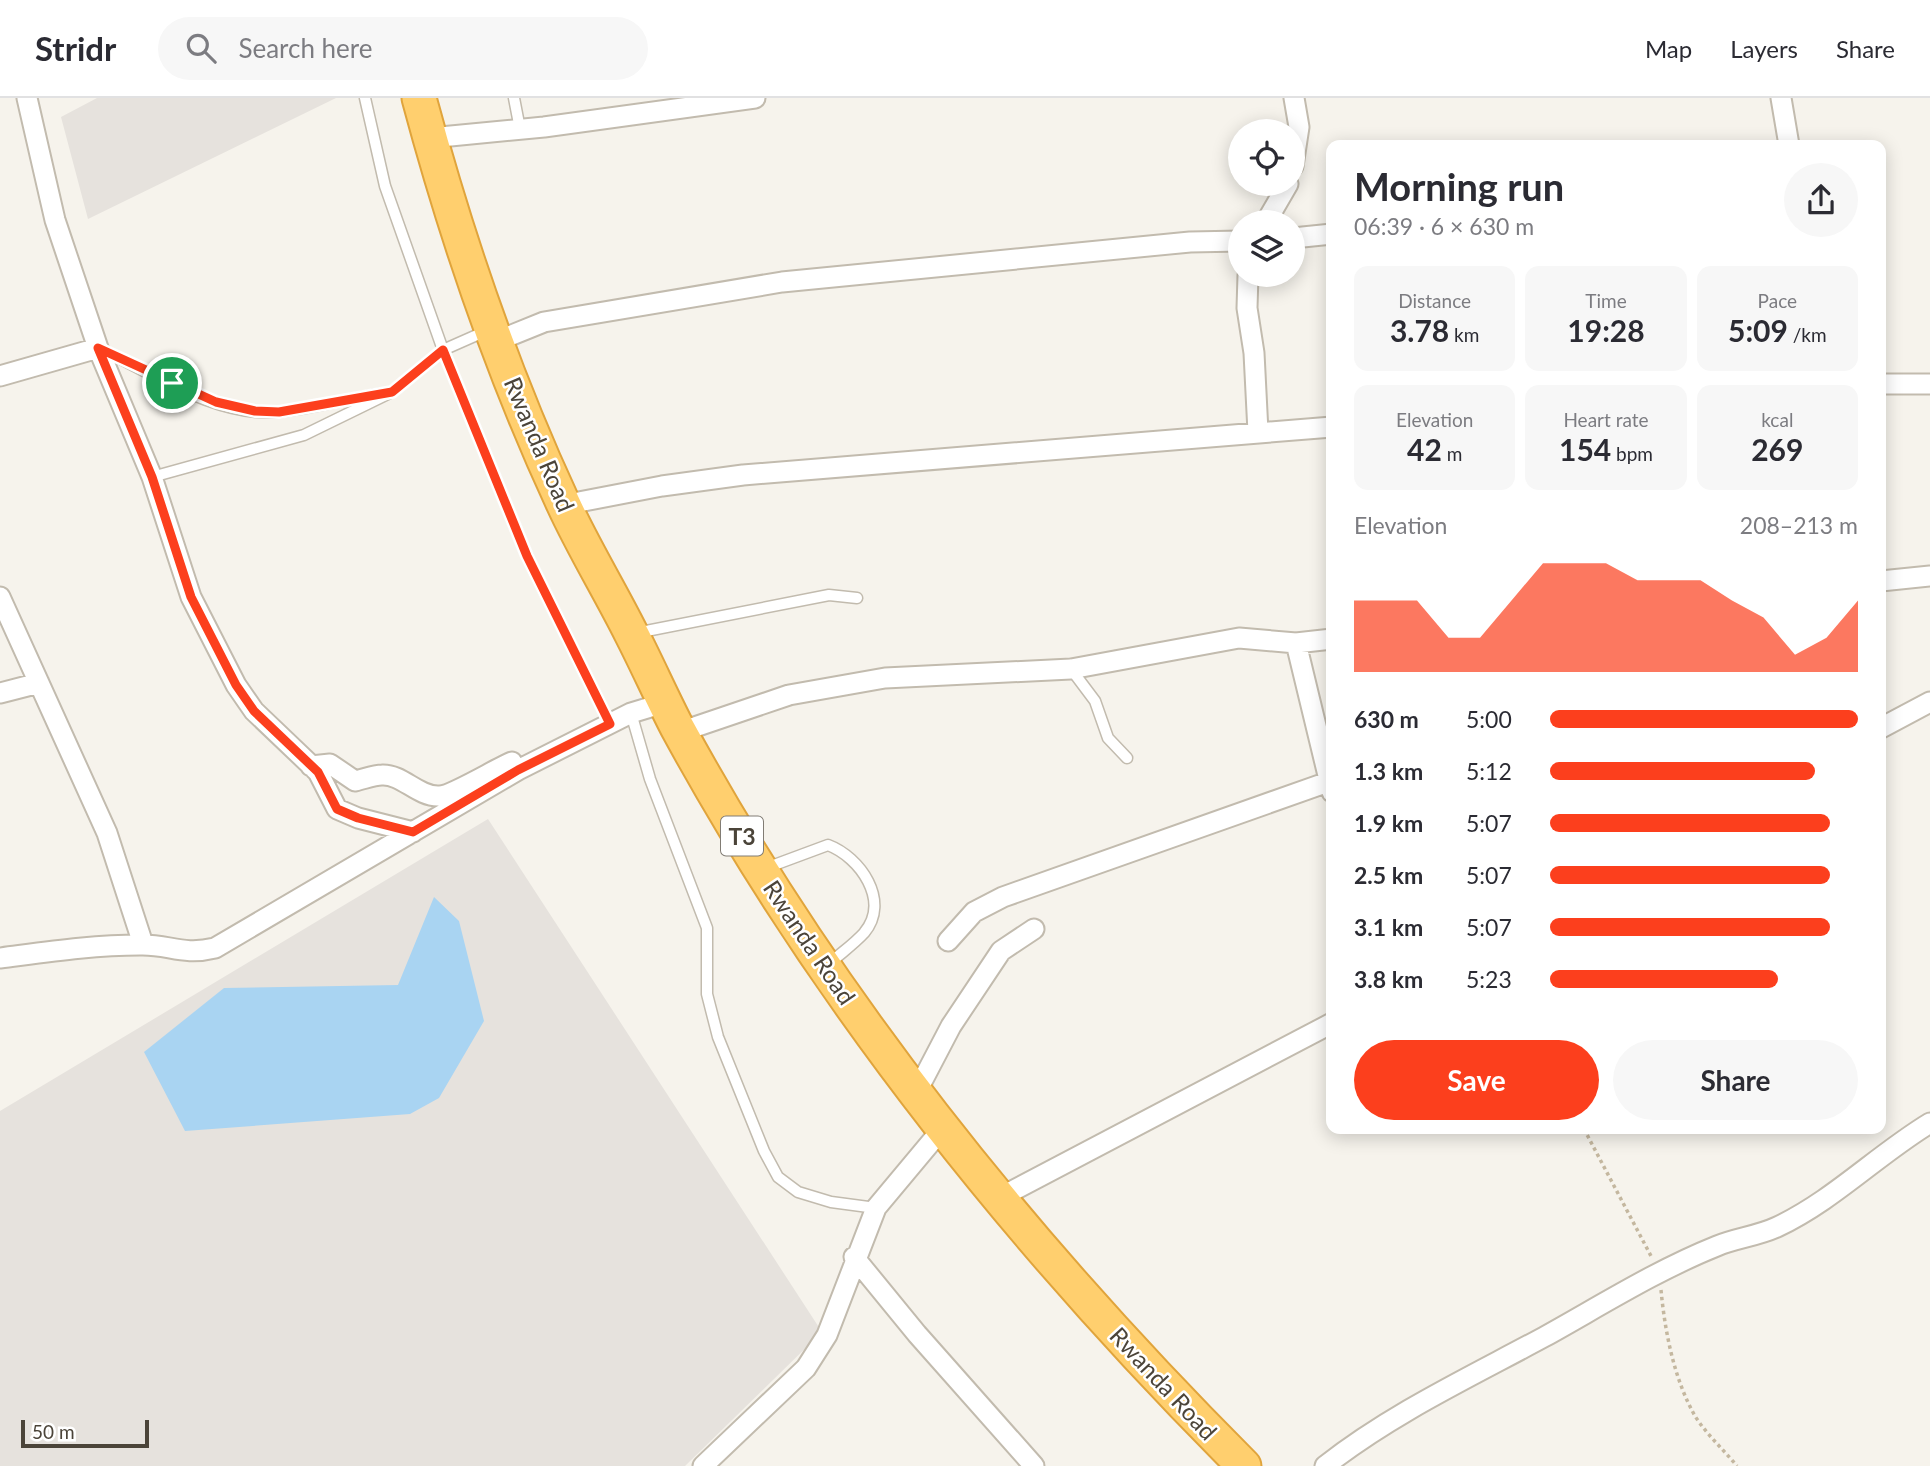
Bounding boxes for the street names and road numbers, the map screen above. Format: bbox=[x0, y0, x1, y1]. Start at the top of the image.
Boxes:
street label: Rwanda Road bbox=[499, 372, 581, 516]
road number: T3 bbox=[721, 816, 763, 856]
street label: Rwanda Road bbox=[758, 874, 862, 1010]
street label: Rwanda Road bbox=[1104, 1321, 1224, 1445]

